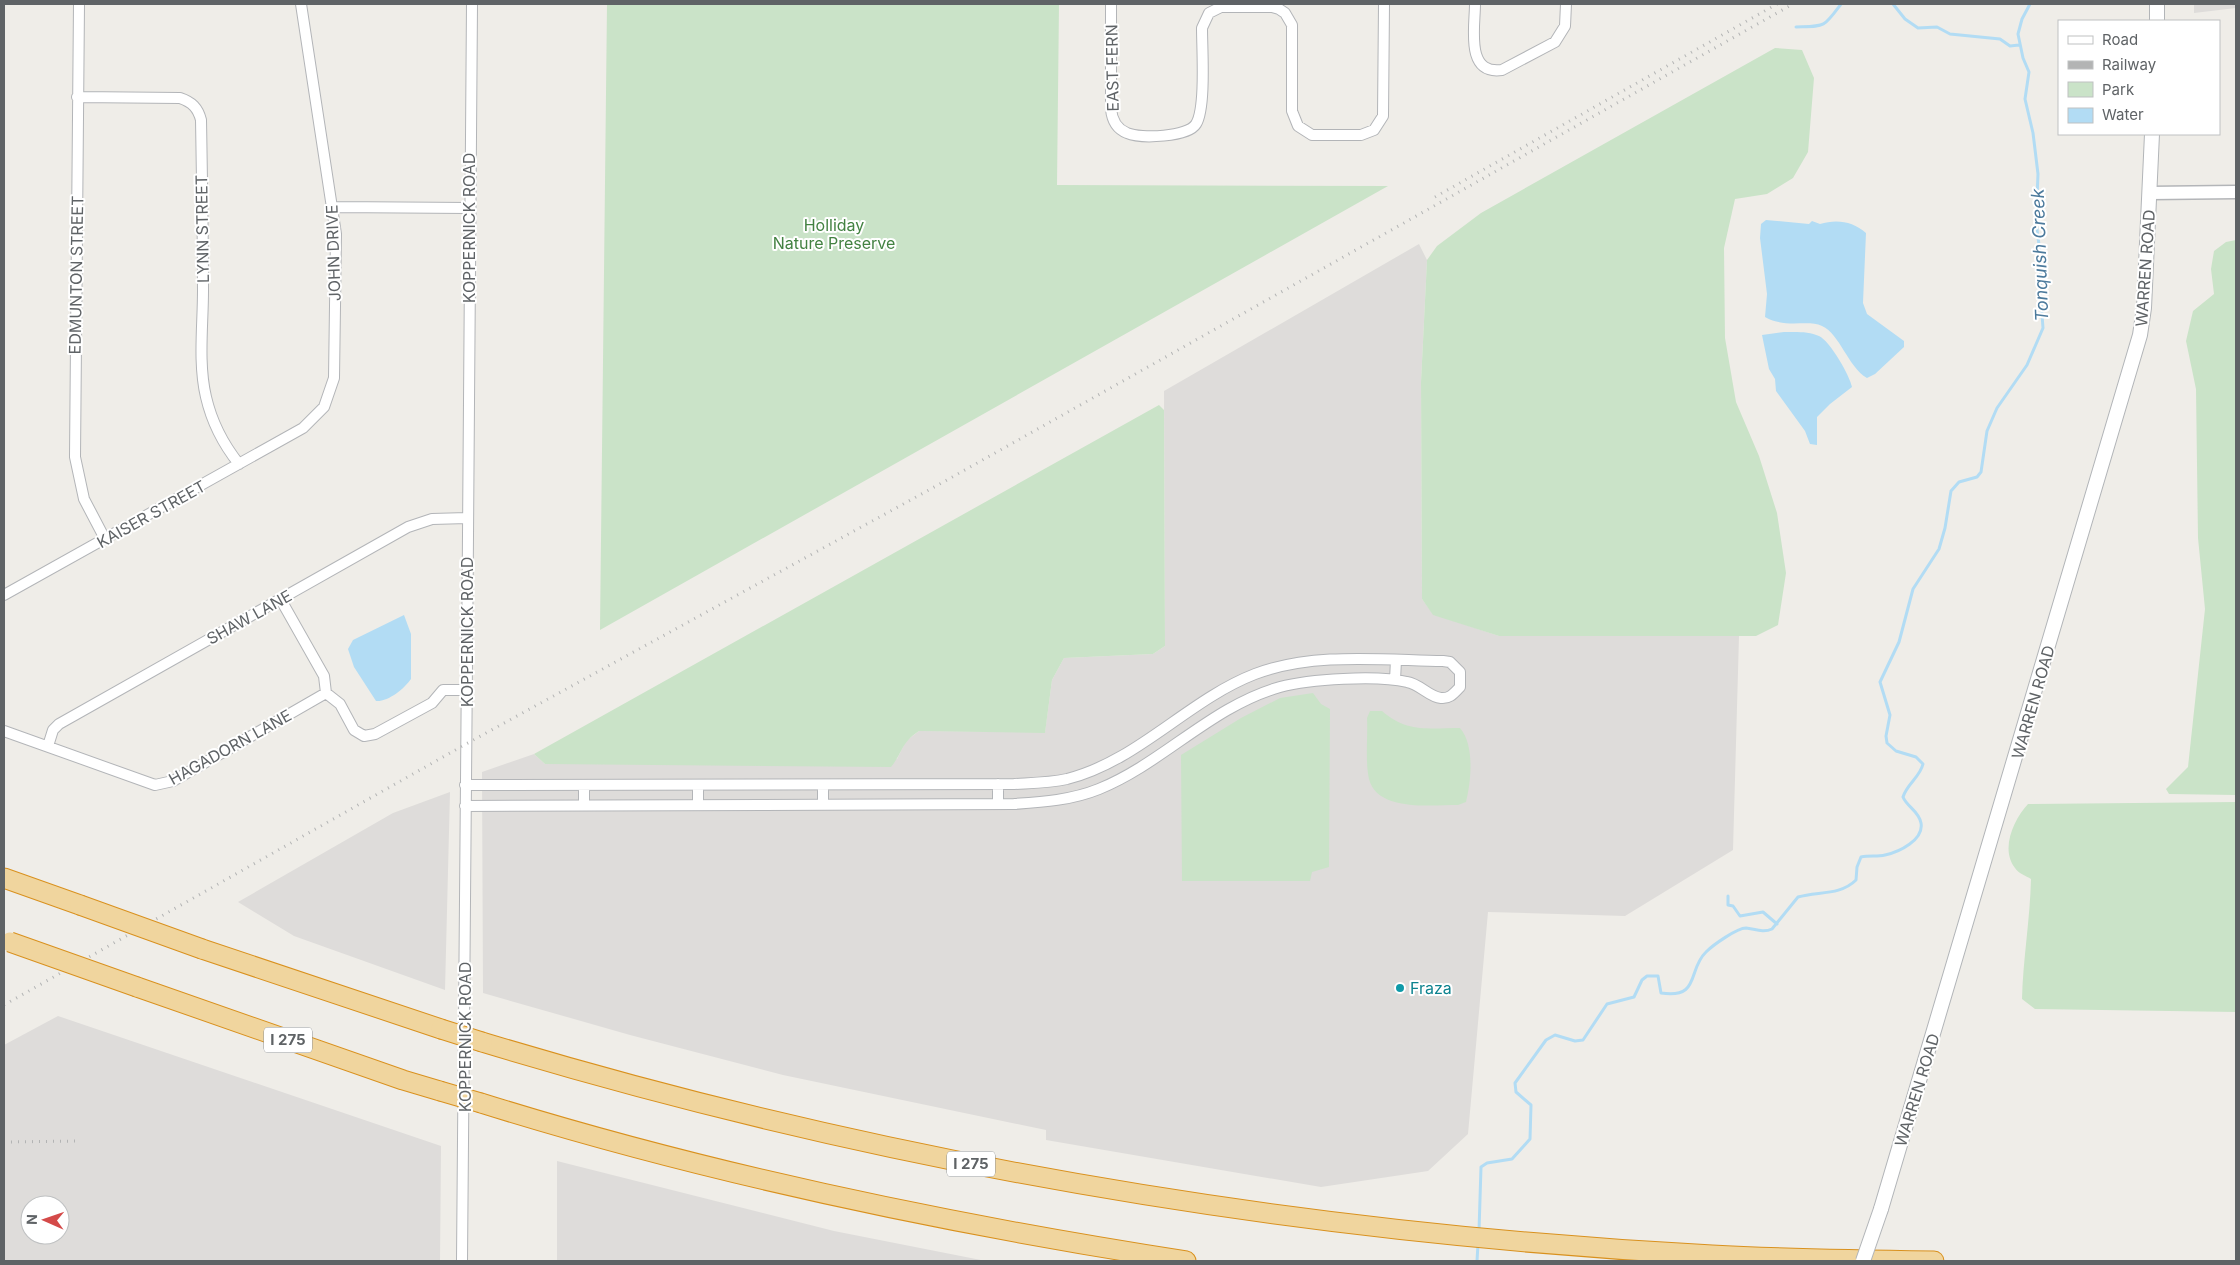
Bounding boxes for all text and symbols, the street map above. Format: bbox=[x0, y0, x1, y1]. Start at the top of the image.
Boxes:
legend bbox=[2058, 20, 2220, 135]
street label: EAST FERN bbox=[1101, 24, 1123, 112]
text: Road bbox=[2102, 30, 2138, 49]
text: Railway bbox=[2102, 55, 2157, 74]
text: Park bbox=[2102, 80, 2135, 99]
text: Water bbox=[2102, 105, 2144, 124]
street label: KOPPERNICK ROAD bbox=[459, 153, 479, 303]
street label: LYNN STREET bbox=[191, 175, 213, 283]
water label: Tonquish Creek bbox=[2027, 187, 2052, 322]
street label: EDMUNTON STREET bbox=[65, 196, 87, 354]
street label: JOHN DRIVE bbox=[321, 204, 345, 302]
street label: WARREN ROAD bbox=[2131, 209, 2159, 327]
park label: Holliday Nature Preserve bbox=[773, 215, 895, 253]
street label: KAISER STREET bbox=[93, 476, 209, 552]
street label: KOPPERNICK ROAD bbox=[457, 557, 477, 707]
street label: SHAW LANE bbox=[203, 585, 295, 649]
street label: WARREN ROAD bbox=[2007, 643, 2059, 761]
street label: HAGADORN LANE bbox=[165, 705, 295, 789]
street label: KOPPERNICK ROAD bbox=[455, 962, 475, 1112]
place label: Fraza bbox=[1410, 978, 1452, 998]
marker: Fraza bbox=[1394, 982, 1406, 994]
road number: I 275 bbox=[264, 1028, 312, 1052]
street label: WARREN ROAD bbox=[1890, 1031, 1944, 1149]
road number: I 275 bbox=[947, 1152, 995, 1176]
north arrow bbox=[20, 1195, 70, 1245]
text: N bbox=[23, 1214, 40, 1225]

